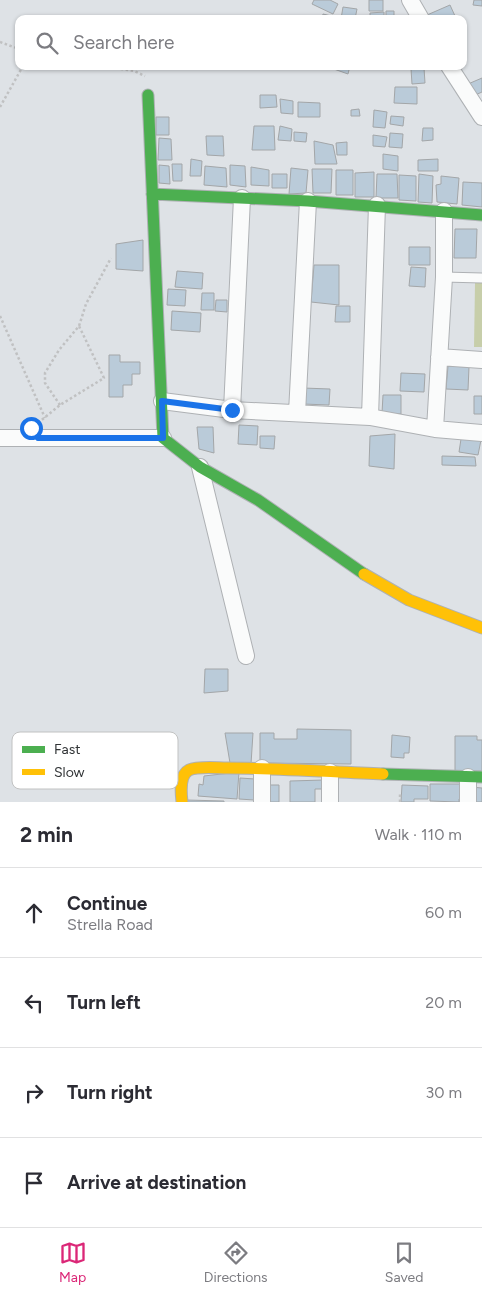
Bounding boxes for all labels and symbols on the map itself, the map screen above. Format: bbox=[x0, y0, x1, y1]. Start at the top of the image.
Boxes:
route end bbox=[221, 399, 244, 422]
route start bbox=[20, 417, 43, 440]
legend bbox=[12, 732, 178, 789]
text: Fast bbox=[54, 741, 80, 758]
text: Slow bbox=[54, 764, 85, 781]

